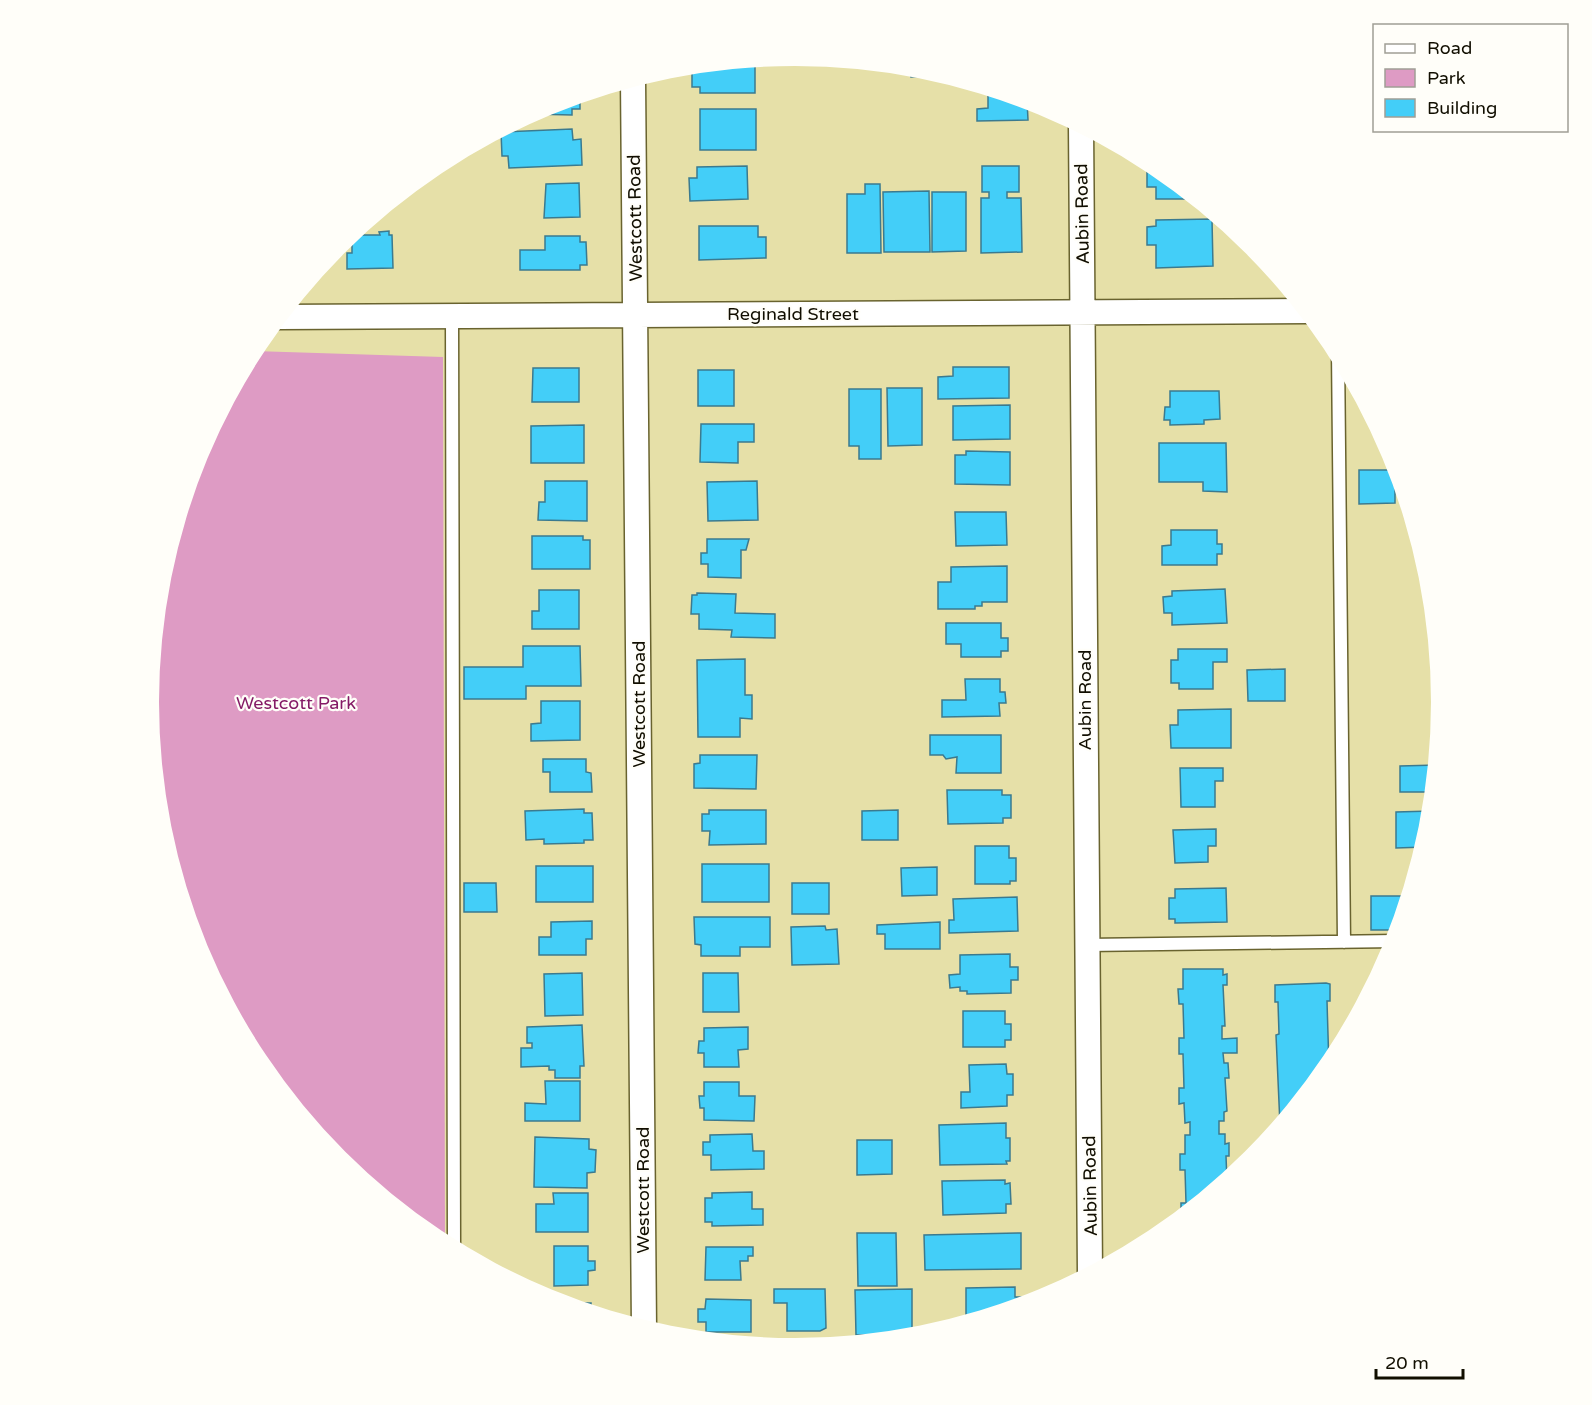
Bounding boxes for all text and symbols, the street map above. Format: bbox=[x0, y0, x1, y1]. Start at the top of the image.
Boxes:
legend bbox=[1373, 24, 1568, 132]
text: Road bbox=[1427, 37, 1472, 59]
text: Park bbox=[1427, 67, 1466, 89]
text: Building bbox=[1427, 97, 1497, 119]
street label: Westcott Road bbox=[623, 154, 647, 282]
street label: Aubin Road bbox=[1070, 163, 1094, 265]
street label: Reginald Street bbox=[727, 303, 859, 325]
street label: Westcott Road bbox=[628, 641, 650, 767]
street label: Aubin Road bbox=[1074, 650, 1096, 750]
park label: Westcott Park bbox=[236, 692, 356, 714]
street label: Westcott Road bbox=[632, 1127, 654, 1253]
street label: Aubin Road bbox=[1078, 1135, 1102, 1237]
scale bar bbox=[1376, 1342, 1463, 1380]
text: 20 m bbox=[1385, 1352, 1429, 1374]

